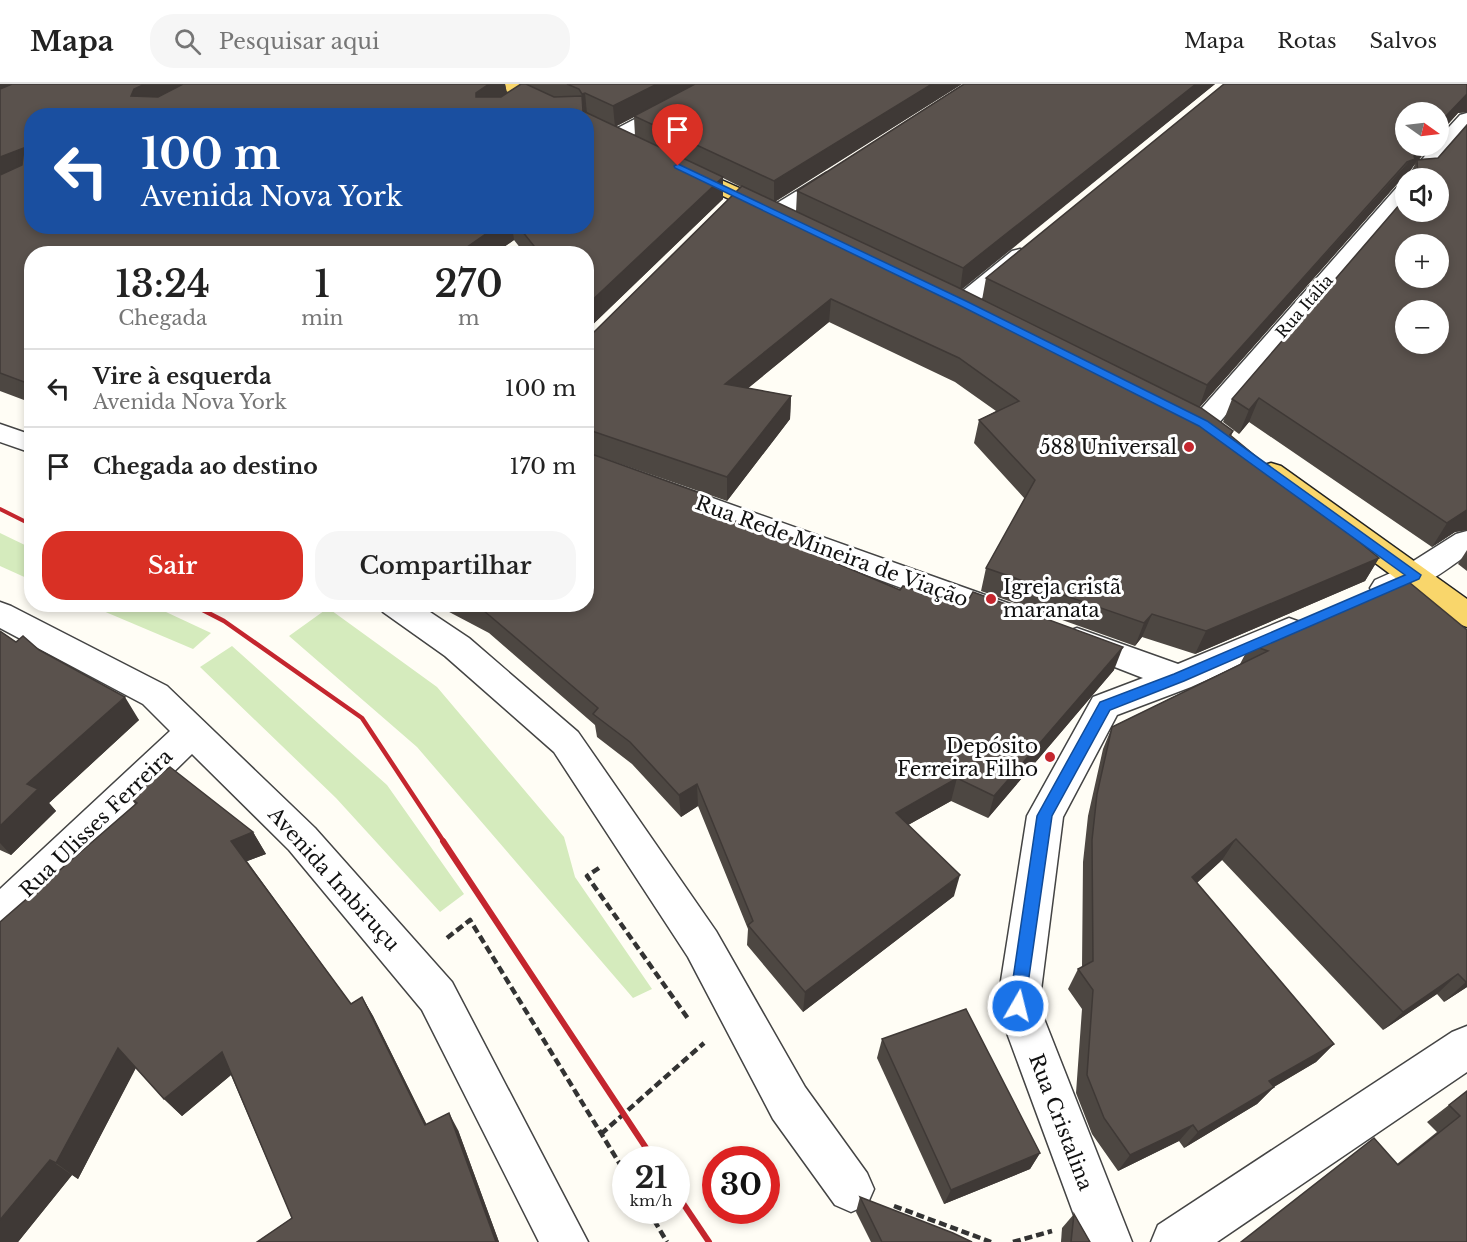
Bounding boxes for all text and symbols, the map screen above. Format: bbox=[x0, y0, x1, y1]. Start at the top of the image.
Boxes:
search box bbox=[150, 14, 570, 68]
text: Mapa bbox=[30, 24, 114, 59]
icon: search bbox=[171, 25, 204, 58]
text: Pesquisar aqui bbox=[219, 28, 380, 55]
text: Mapa bbox=[1184, 28, 1244, 54]
text: Rotas bbox=[1277, 28, 1337, 54]
text: Salvos bbox=[1370, 28, 1437, 54]
north arrow bbox=[1395, 102, 1449, 156]
map controls bbox=[1395, 102, 1449, 354]
pin bbox=[652, 104, 703, 166]
icon: arrive bbox=[661, 113, 694, 146]
text: 100 m bbox=[141, 128, 280, 180]
icon: left bbox=[42, 132, 120, 210]
button: sound bbox=[1395, 168, 1449, 222]
text: Avenida Nova York bbox=[141, 180, 403, 213]
button: + bbox=[1395, 234, 1449, 288]
text: 13:24 bbox=[115, 262, 210, 307]
text: 1 bbox=[314, 262, 330, 307]
text: 270 bbox=[435, 262, 503, 307]
street label: Rua Itália bbox=[1271, 270, 1337, 342]
button: − bbox=[1395, 300, 1449, 354]
text: Chegada bbox=[118, 306, 207, 330]
text: min bbox=[301, 306, 343, 330]
text: m bbox=[458, 306, 479, 330]
text: Vire à esquerda bbox=[93, 363, 272, 390]
icon: left bbox=[42, 372, 75, 405]
text: 100 m bbox=[505, 375, 576, 402]
text: Avenida Nova York bbox=[93, 390, 287, 414]
place label: 588 Universal bbox=[1039, 435, 1177, 459]
marker: 588 Universal bbox=[1182, 440, 1196, 454]
icon: arrive bbox=[42, 450, 75, 483]
text: Chegada ao destino bbox=[93, 453, 318, 480]
text: 170 m bbox=[510, 453, 576, 480]
street label: Rua Rede Mineira de Viação bbox=[692, 490, 972, 612]
button: Sair bbox=[42, 531, 303, 600]
button: Compartilhar bbox=[315, 531, 576, 600]
place label: Igreja cristã maranata bbox=[1003, 575, 1122, 622]
marker: Igreja cristã maranata bbox=[984, 592, 998, 606]
place label: Depósito Ferreira Filho bbox=[897, 734, 1038, 781]
street label: Rua Ulisses Ferreira bbox=[15, 743, 178, 902]
marker: Depósito Ferreira Filho bbox=[1043, 750, 1057, 764]
street label: Avenida Imbiruçu bbox=[263, 802, 405, 956]
position arrow bbox=[986, 974, 1050, 1038]
street label: Rua Cristalina bbox=[1024, 1050, 1098, 1194]
speed limit sign: 30 bbox=[702, 1146, 780, 1224]
text: 21 bbox=[635, 1159, 667, 1196]
text: km/h bbox=[630, 1191, 672, 1210]

